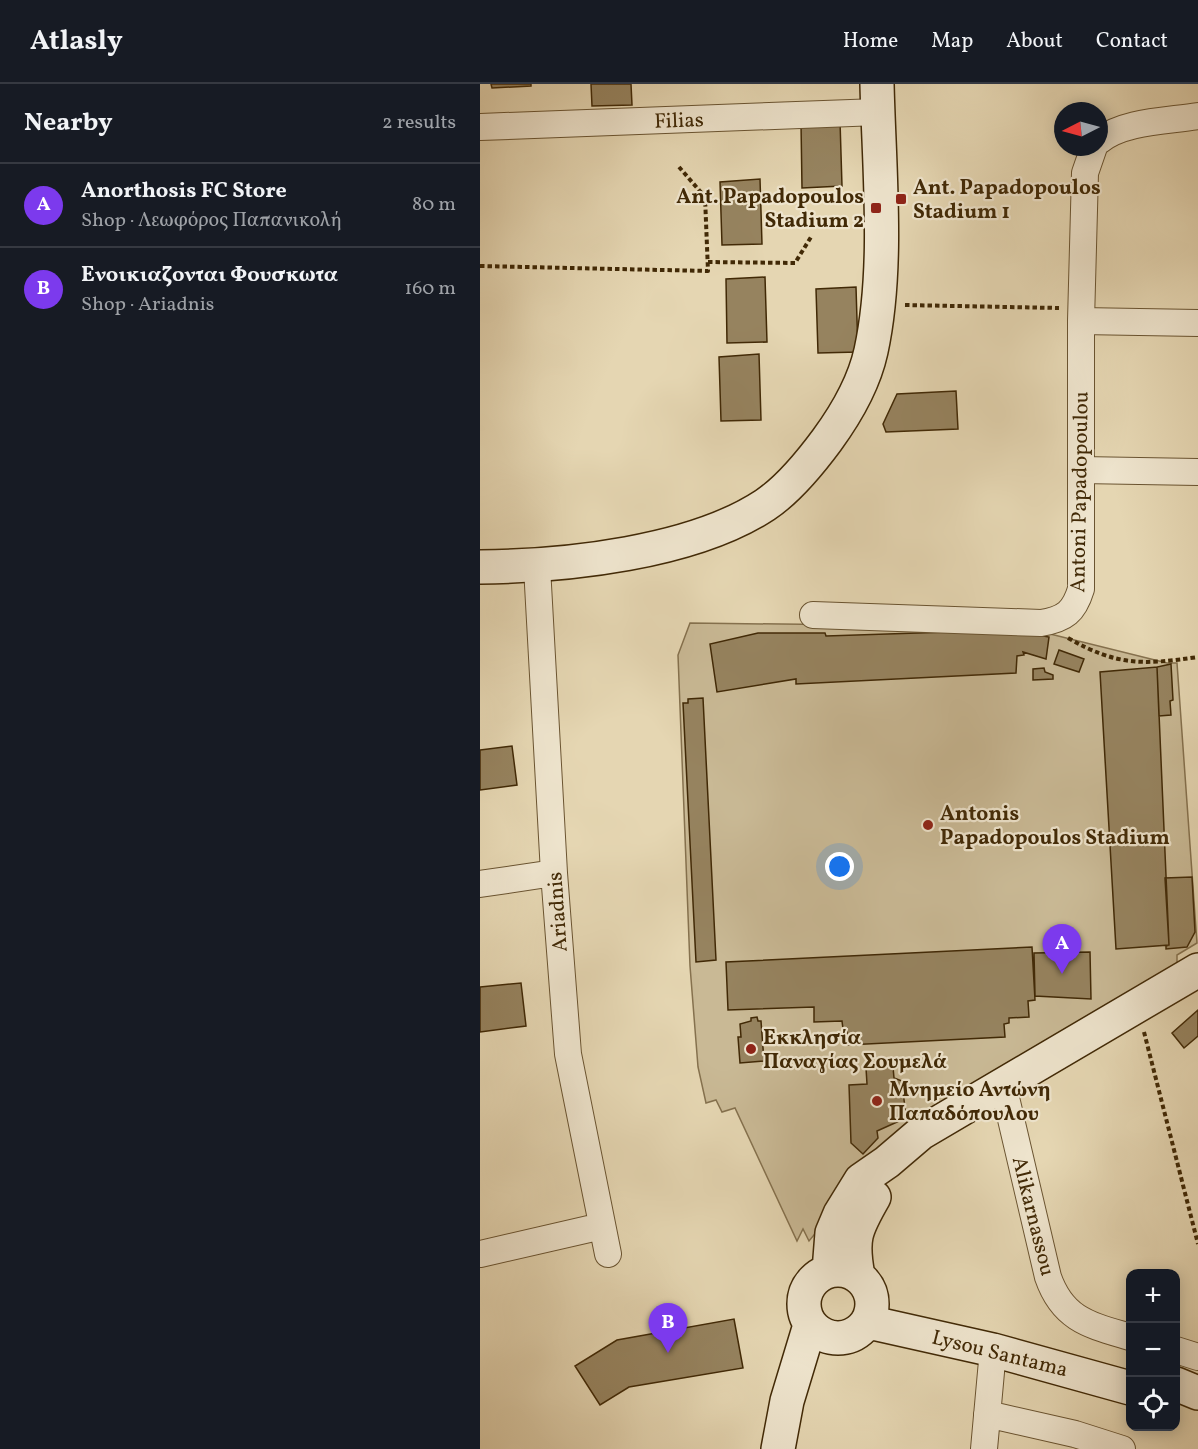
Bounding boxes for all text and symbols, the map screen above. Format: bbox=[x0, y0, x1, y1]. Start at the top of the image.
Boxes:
text: Atlasly bbox=[30, 22, 123, 61]
text: Home bbox=[843, 27, 898, 56]
text: Map bbox=[931, 27, 973, 56]
text: About bbox=[1006, 27, 1063, 56]
text: Contact bbox=[1096, 27, 1168, 56]
north arrow bbox=[1054, 102, 1108, 156]
text: Nearby bbox=[24, 105, 113, 141]
street label: Filias bbox=[654, 106, 704, 137]
text: 2 results bbox=[382, 109, 456, 137]
place label: Ant. Papadopoulos Stadium 1 bbox=[913, 174, 1101, 227]
text: Anorthosis FC Store bbox=[81, 176, 287, 207]
place label: Ant. Papadopoulos Stadium 2 bbox=[676, 183, 864, 236]
text: A bbox=[36, 191, 51, 219]
text: 80 m bbox=[412, 191, 456, 219]
marker: Ant. Papadopoulos Stadium 1 bbox=[894, 192, 908, 206]
marker: Ant. Papadopoulos Stadium 2 bbox=[869, 201, 883, 215]
text: Shop · Λεωφόρος Παπανικολή bbox=[81, 207, 342, 235]
text: Ενοικιαζονται Φουσκωτα bbox=[81, 260, 338, 291]
text: B bbox=[37, 275, 50, 303]
text: 160 m bbox=[404, 275, 456, 303]
text: Shop · Ariadnis bbox=[81, 291, 214, 319]
street label: Antoni Papadopoulou bbox=[1064, 391, 1097, 593]
place label: Antonis Papadopoulos Stadium bbox=[940, 800, 1170, 853]
marker: Antonis Papadopoulos Stadium bbox=[921, 818, 935, 832]
your location bbox=[825, 852, 854, 881]
street label: Ariadnis bbox=[541, 871, 576, 953]
pin: A bbox=[1042, 924, 1082, 974]
place label: Εκκλησία Παναγίας Σουμελά bbox=[763, 1024, 947, 1077]
marker: Εκκλησία Παναγίας Σουμελά bbox=[744, 1042, 758, 1056]
place label: Μνημείο Αντώνη Παπαδόπουλου bbox=[889, 1076, 1051, 1129]
marker: Μνημείο Αντώνη Παπαδόπουλου bbox=[870, 1094, 884, 1108]
street label: Alikarnassou bbox=[1004, 1154, 1061, 1279]
map controls bbox=[1126, 1269, 1180, 1431]
button: + bbox=[1126, 1269, 1180, 1323]
pin: B bbox=[648, 1304, 687, 1353]
button: − bbox=[1126, 1323, 1180, 1377]
street label: Lysou Santama bbox=[929, 1324, 1071, 1385]
button: locate bbox=[1126, 1377, 1180, 1431]

